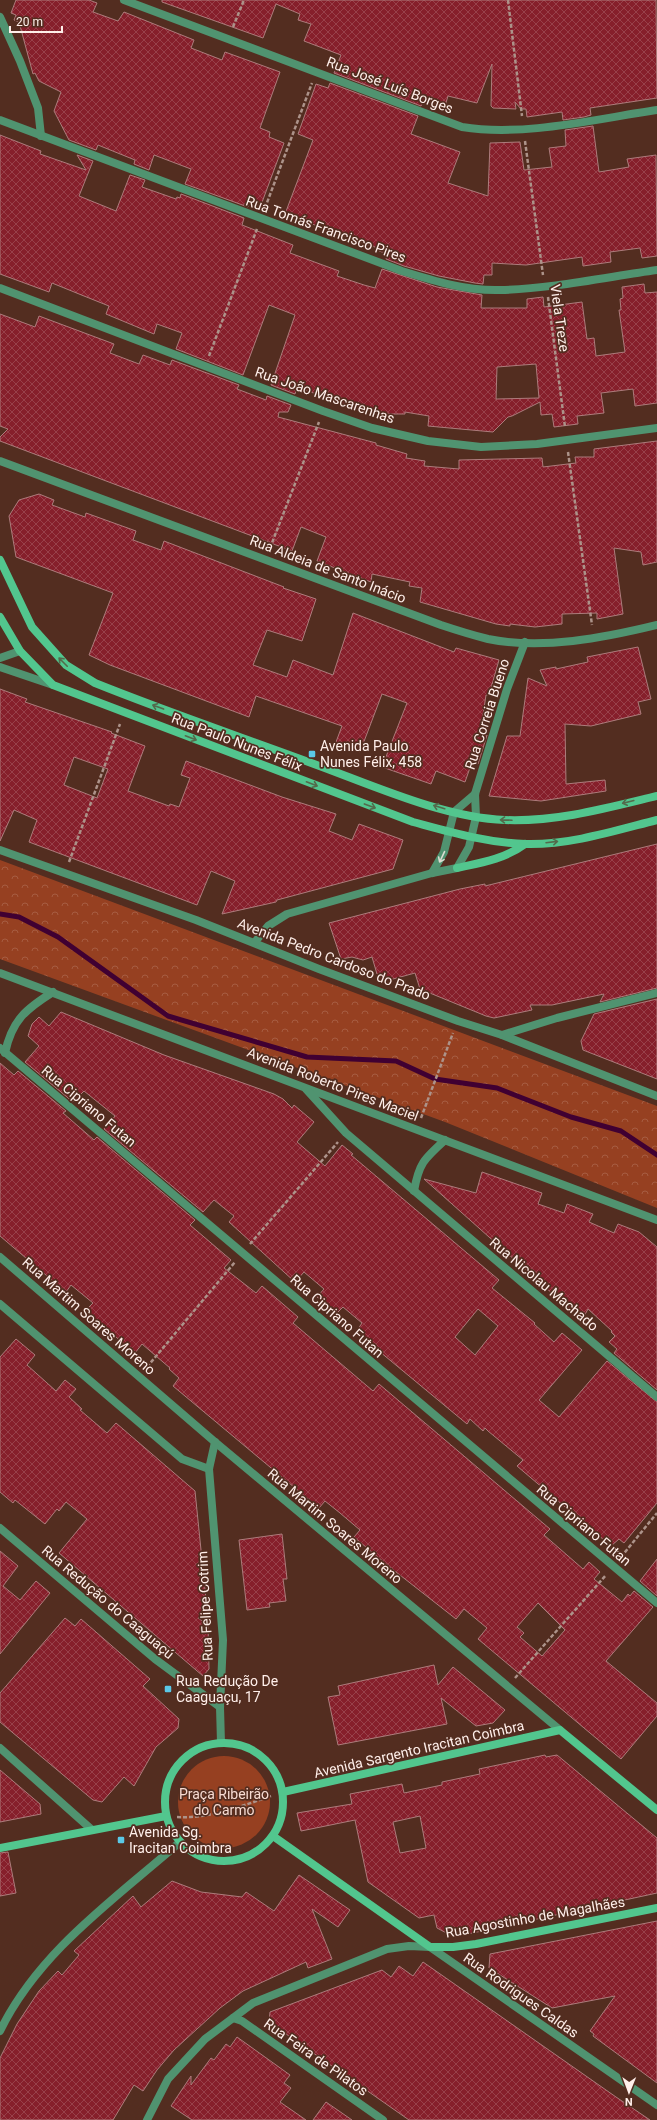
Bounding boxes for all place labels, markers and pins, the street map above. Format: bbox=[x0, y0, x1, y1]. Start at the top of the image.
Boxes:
place label: Avenida Paulo Nunes Félix, 458 bbox=[320, 738, 422, 770]
marker: Avenida Paulo Nunes Félix, 458 bbox=[307, 749, 317, 759]
place label: Rua Redução De Caaguaçu, 17 bbox=[176, 1673, 278, 1705]
marker: Rua Redução De Caaguaçu, 17 bbox=[163, 1684, 173, 1694]
place label: Avenida Sg. Iracitan Coimbra bbox=[129, 1824, 232, 1856]
marker: Avenida Sg. Iracitan Coimbra bbox=[116, 1835, 126, 1845]

